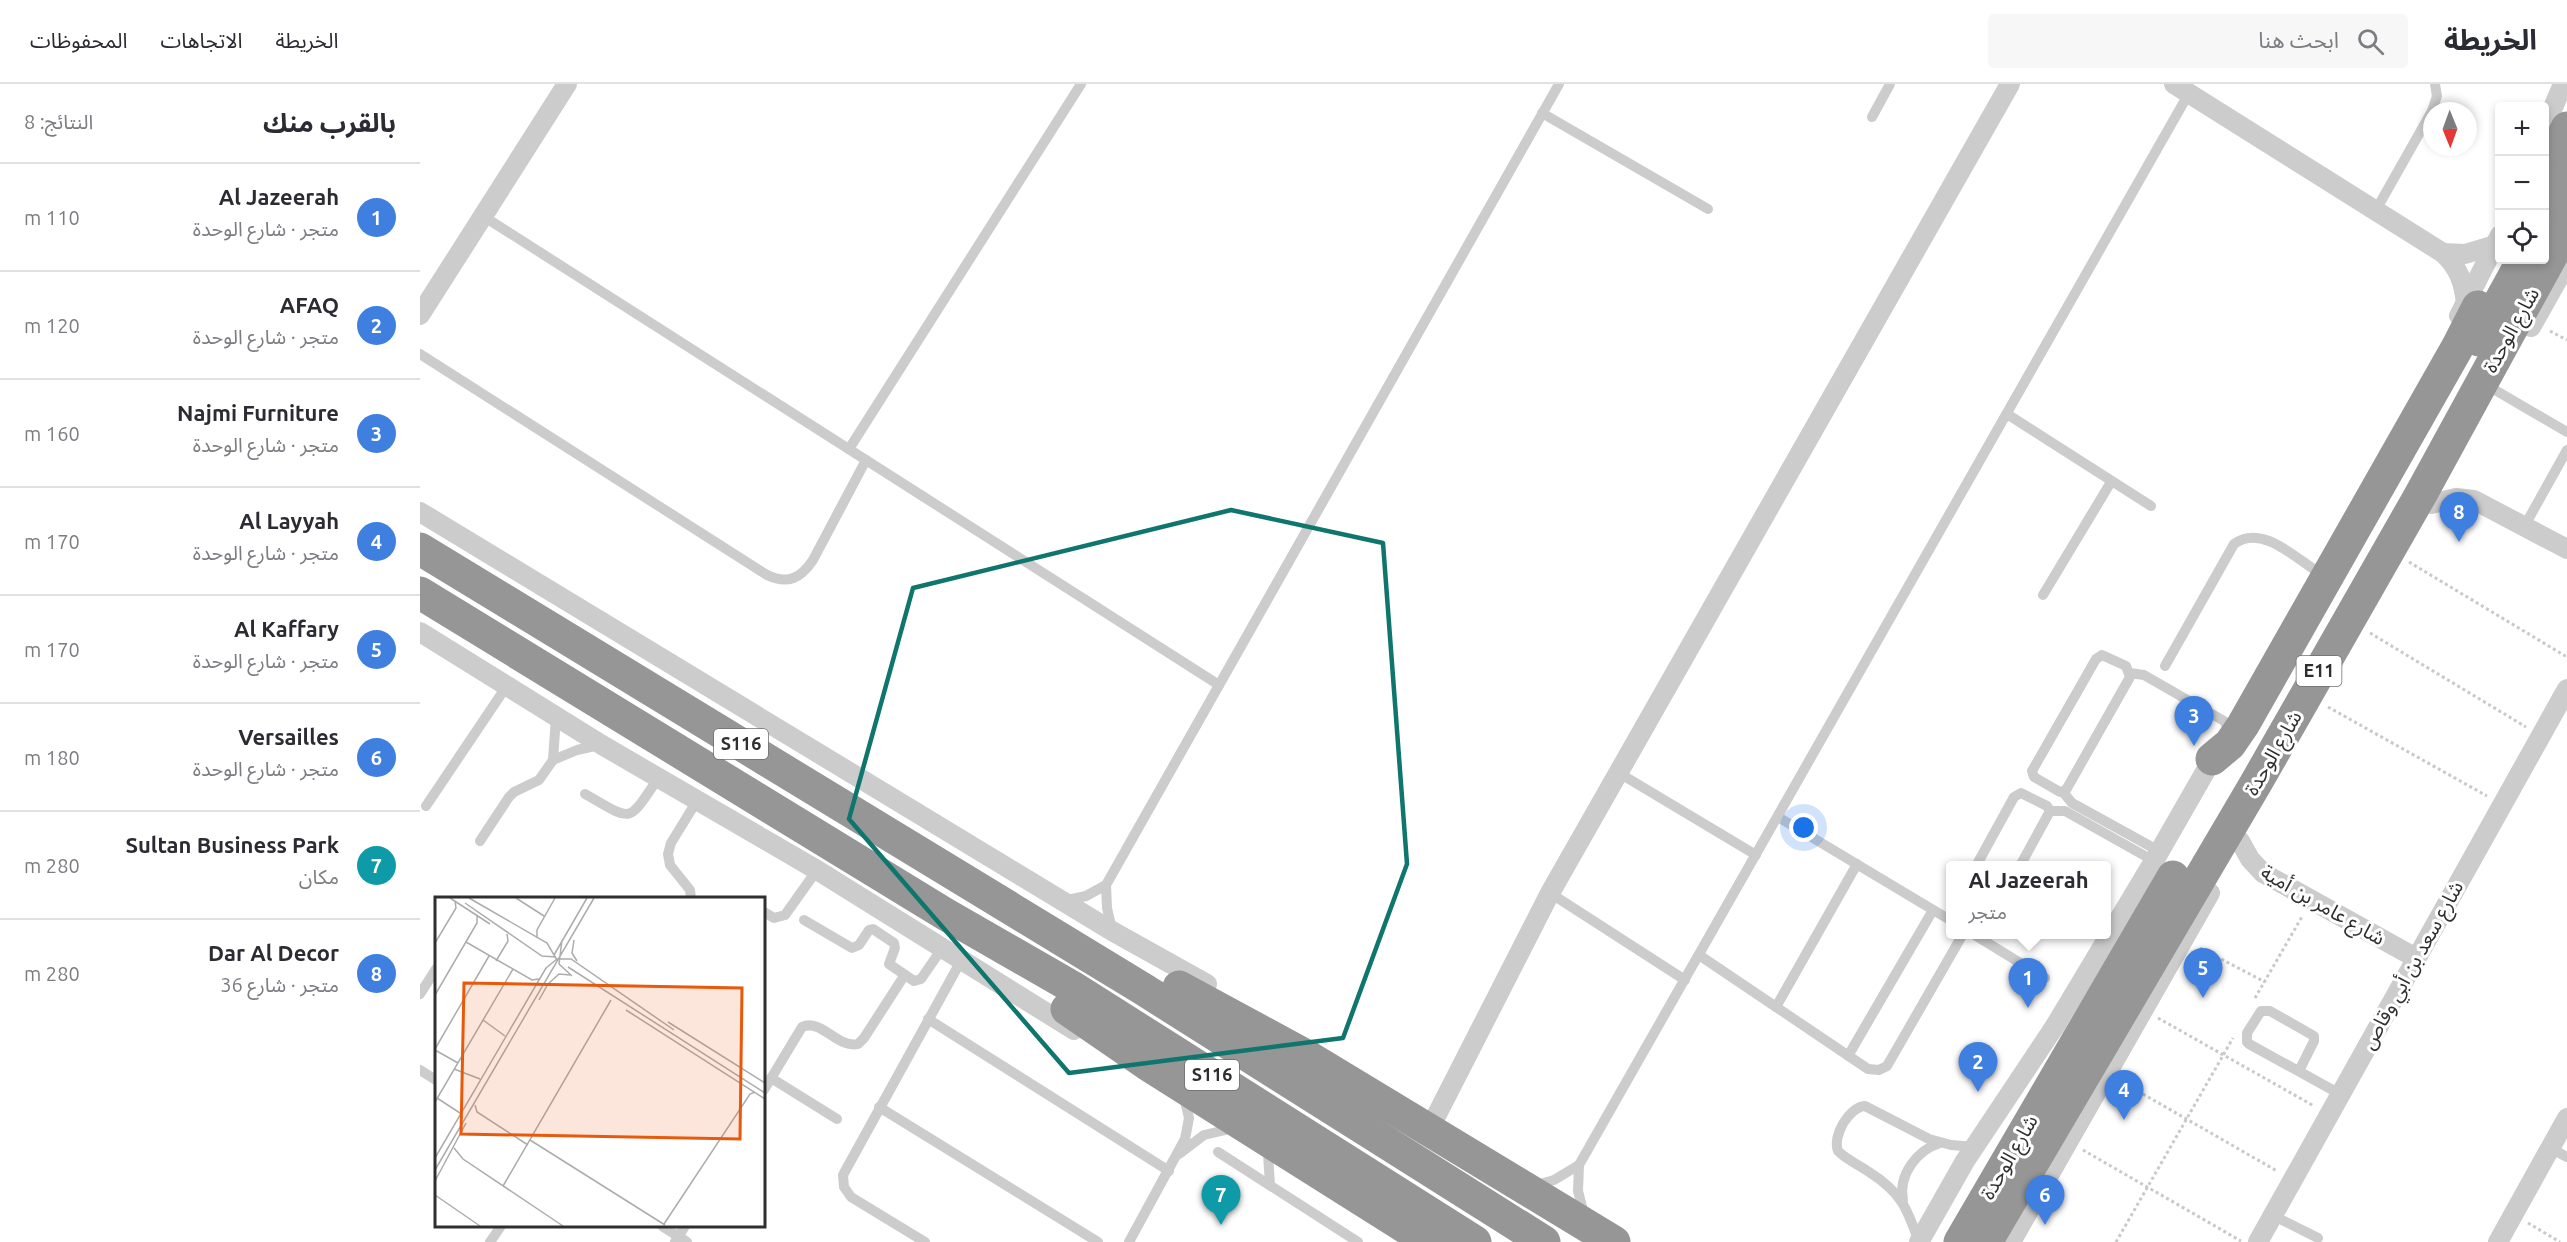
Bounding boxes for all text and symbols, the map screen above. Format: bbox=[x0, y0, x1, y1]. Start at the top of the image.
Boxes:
search box bbox=[1988, 14, 2408, 68]
text: الخريطة bbox=[2444, 24, 2537, 55]
icon: search bbox=[2354, 25, 2387, 58]
text: ابحث هنا bbox=[2258, 27, 2339, 52]
text: المحفوظات bbox=[30, 28, 127, 52]
text: الاتجاهات bbox=[160, 28, 242, 52]
text: الخريطة bbox=[275, 28, 338, 52]
north arrow bbox=[2423, 102, 2477, 156]
map controls bbox=[2495, 102, 2549, 264]
button: + bbox=[2495, 102, 2549, 156]
text: بالقرب منك bbox=[263, 108, 396, 137]
text: النتائج: 8 bbox=[24, 110, 93, 133]
button: − bbox=[2495, 156, 2549, 210]
text: Al Jazeerah bbox=[219, 184, 339, 209]
text: 110 m bbox=[24, 206, 80, 229]
text: 1 bbox=[371, 206, 382, 229]
button: locate bbox=[2495, 210, 2549, 264]
text: متجر · شارع الوحدة bbox=[193, 217, 339, 240]
street label: شارع الوحدة bbox=[2478, 283, 2547, 378]
text: AFAQ bbox=[280, 292, 339, 317]
text: 120 m bbox=[24, 314, 80, 337]
text: 2 bbox=[371, 314, 382, 337]
text: متجر · شارع الوحدة bbox=[193, 325, 339, 348]
text: Najmi Furniture bbox=[177, 400, 339, 425]
text: 160 m bbox=[24, 422, 80, 445]
text: 3 bbox=[371, 422, 382, 445]
text: متجر · شارع الوحدة bbox=[193, 433, 339, 456]
pin: 8 bbox=[2440, 492, 2478, 542]
text: Al Layyah bbox=[239, 508, 339, 533]
text: 170 m bbox=[24, 530, 80, 553]
text: 4 bbox=[371, 530, 382, 553]
text: متجر · شارع الوحدة bbox=[193, 541, 339, 564]
text: Al Kaffary bbox=[234, 616, 339, 641]
text: 170 m bbox=[24, 638, 80, 661]
text: 5 bbox=[371, 638, 382, 661]
text: متجر · شارع الوحدة bbox=[193, 649, 339, 672]
road number: E11 bbox=[2296, 656, 2342, 686]
pin: 3 bbox=[2174, 696, 2214, 746]
street label: شارع الوحدة bbox=[2239, 707, 2309, 801]
text: Versailles bbox=[238, 724, 339, 749]
road number: S116 bbox=[714, 729, 768, 759]
text: 180 m bbox=[24, 746, 80, 769]
text: 6 bbox=[371, 746, 382, 769]
text: متجر · شارع الوحدة bbox=[193, 757, 339, 780]
your location bbox=[1789, 813, 1818, 842]
text: Sultan Business Park bbox=[125, 832, 339, 857]
text: 280 m bbox=[24, 854, 80, 877]
text: 7 bbox=[371, 854, 382, 877]
street label: شارع عامر بن أمية bbox=[2255, 860, 2389, 953]
popup bbox=[1946, 861, 2111, 939]
text: مكان bbox=[299, 865, 339, 888]
text: Al Jazeerah bbox=[1968, 867, 2089, 892]
street label: شارع سعد بن أبي وقاص bbox=[2356, 877, 2471, 1055]
inset map bbox=[435, 897, 765, 1227]
text: متجر bbox=[1968, 900, 2007, 923]
text: Dar Al Decor bbox=[208, 940, 339, 965]
pin: 5 bbox=[2184, 948, 2222, 998]
pin: 1 bbox=[2008, 958, 2048, 1008]
text: 280 m bbox=[24, 962, 80, 985]
text: 8 bbox=[371, 962, 382, 985]
text: متجر · شارع 36 bbox=[220, 973, 339, 996]
pin: 2 bbox=[1958, 1042, 1998, 1092]
road number: S116 bbox=[1185, 1060, 1239, 1090]
pin: 4 bbox=[2104, 1070, 2144, 1120]
street label: شارع الوحدة bbox=[1975, 1111, 2045, 1205]
pin: 7 bbox=[1202, 1176, 1240, 1225]
pin: 6 bbox=[2026, 1176, 2064, 1225]

